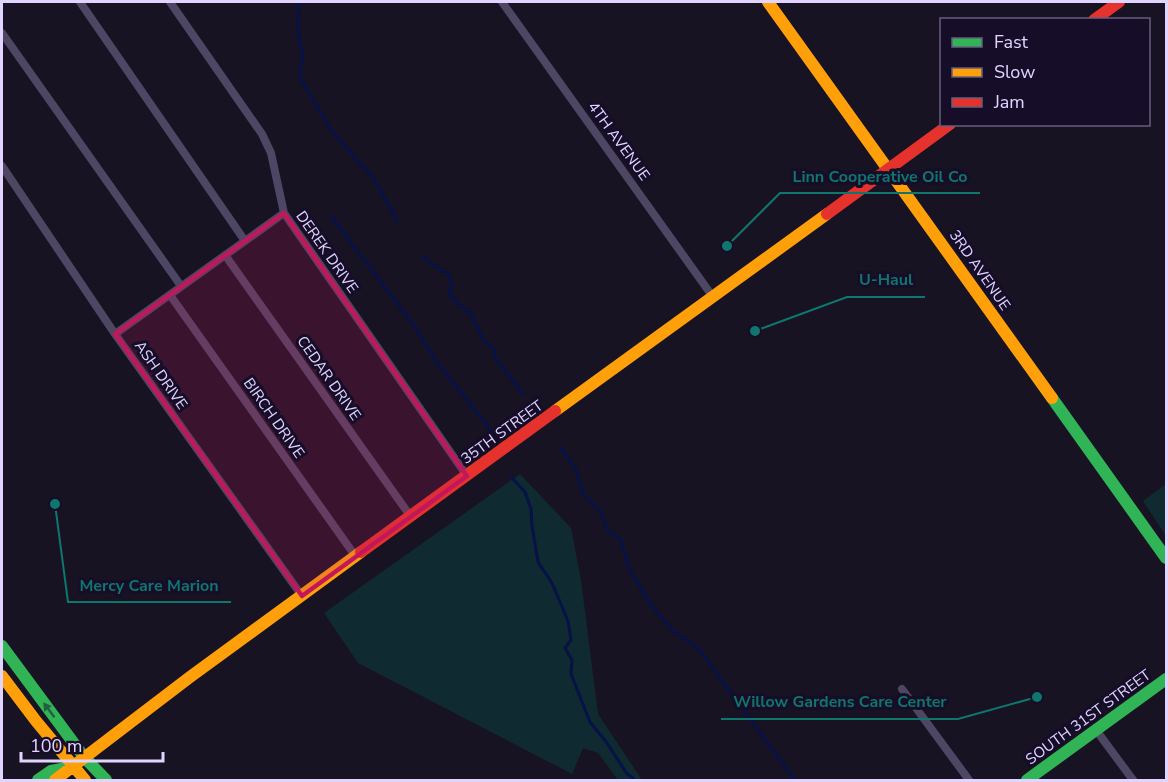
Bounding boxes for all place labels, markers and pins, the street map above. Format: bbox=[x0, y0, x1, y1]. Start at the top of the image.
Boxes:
callout: Linn Cooperative Oil Co bbox=[780, 159, 980, 193]
callout: U-Haul bbox=[847, 263, 925, 297]
callout: Mercy Care Marion bbox=[68, 568, 231, 602]
callout: Willow Gardens Care Center bbox=[721, 685, 958, 719]

